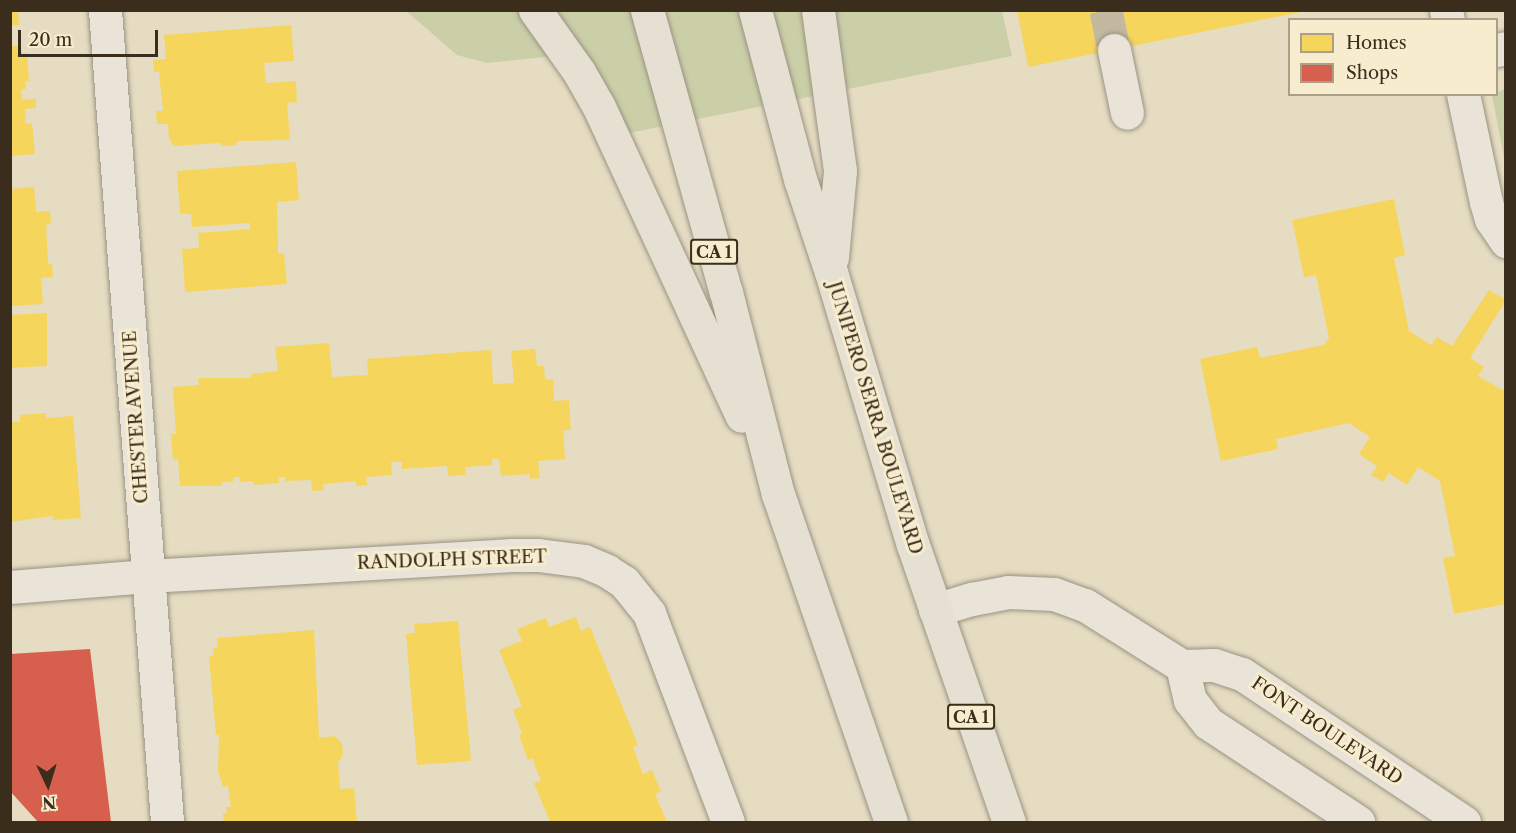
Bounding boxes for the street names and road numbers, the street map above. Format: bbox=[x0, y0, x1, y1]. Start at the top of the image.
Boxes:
road number: CA 1 bbox=[688, 239, 740, 265]
street label: JUNIPERO SERRA BOULEVARD bbox=[823, 279, 927, 557]
street label: CHESTER AVENUE bbox=[119, 329, 153, 505]
street label: RANDOLPH STREET bbox=[357, 546, 547, 574]
street label: FONT BOULEVARD bbox=[1247, 672, 1407, 790]
road number: CA 1 bbox=[946, 704, 996, 730]

